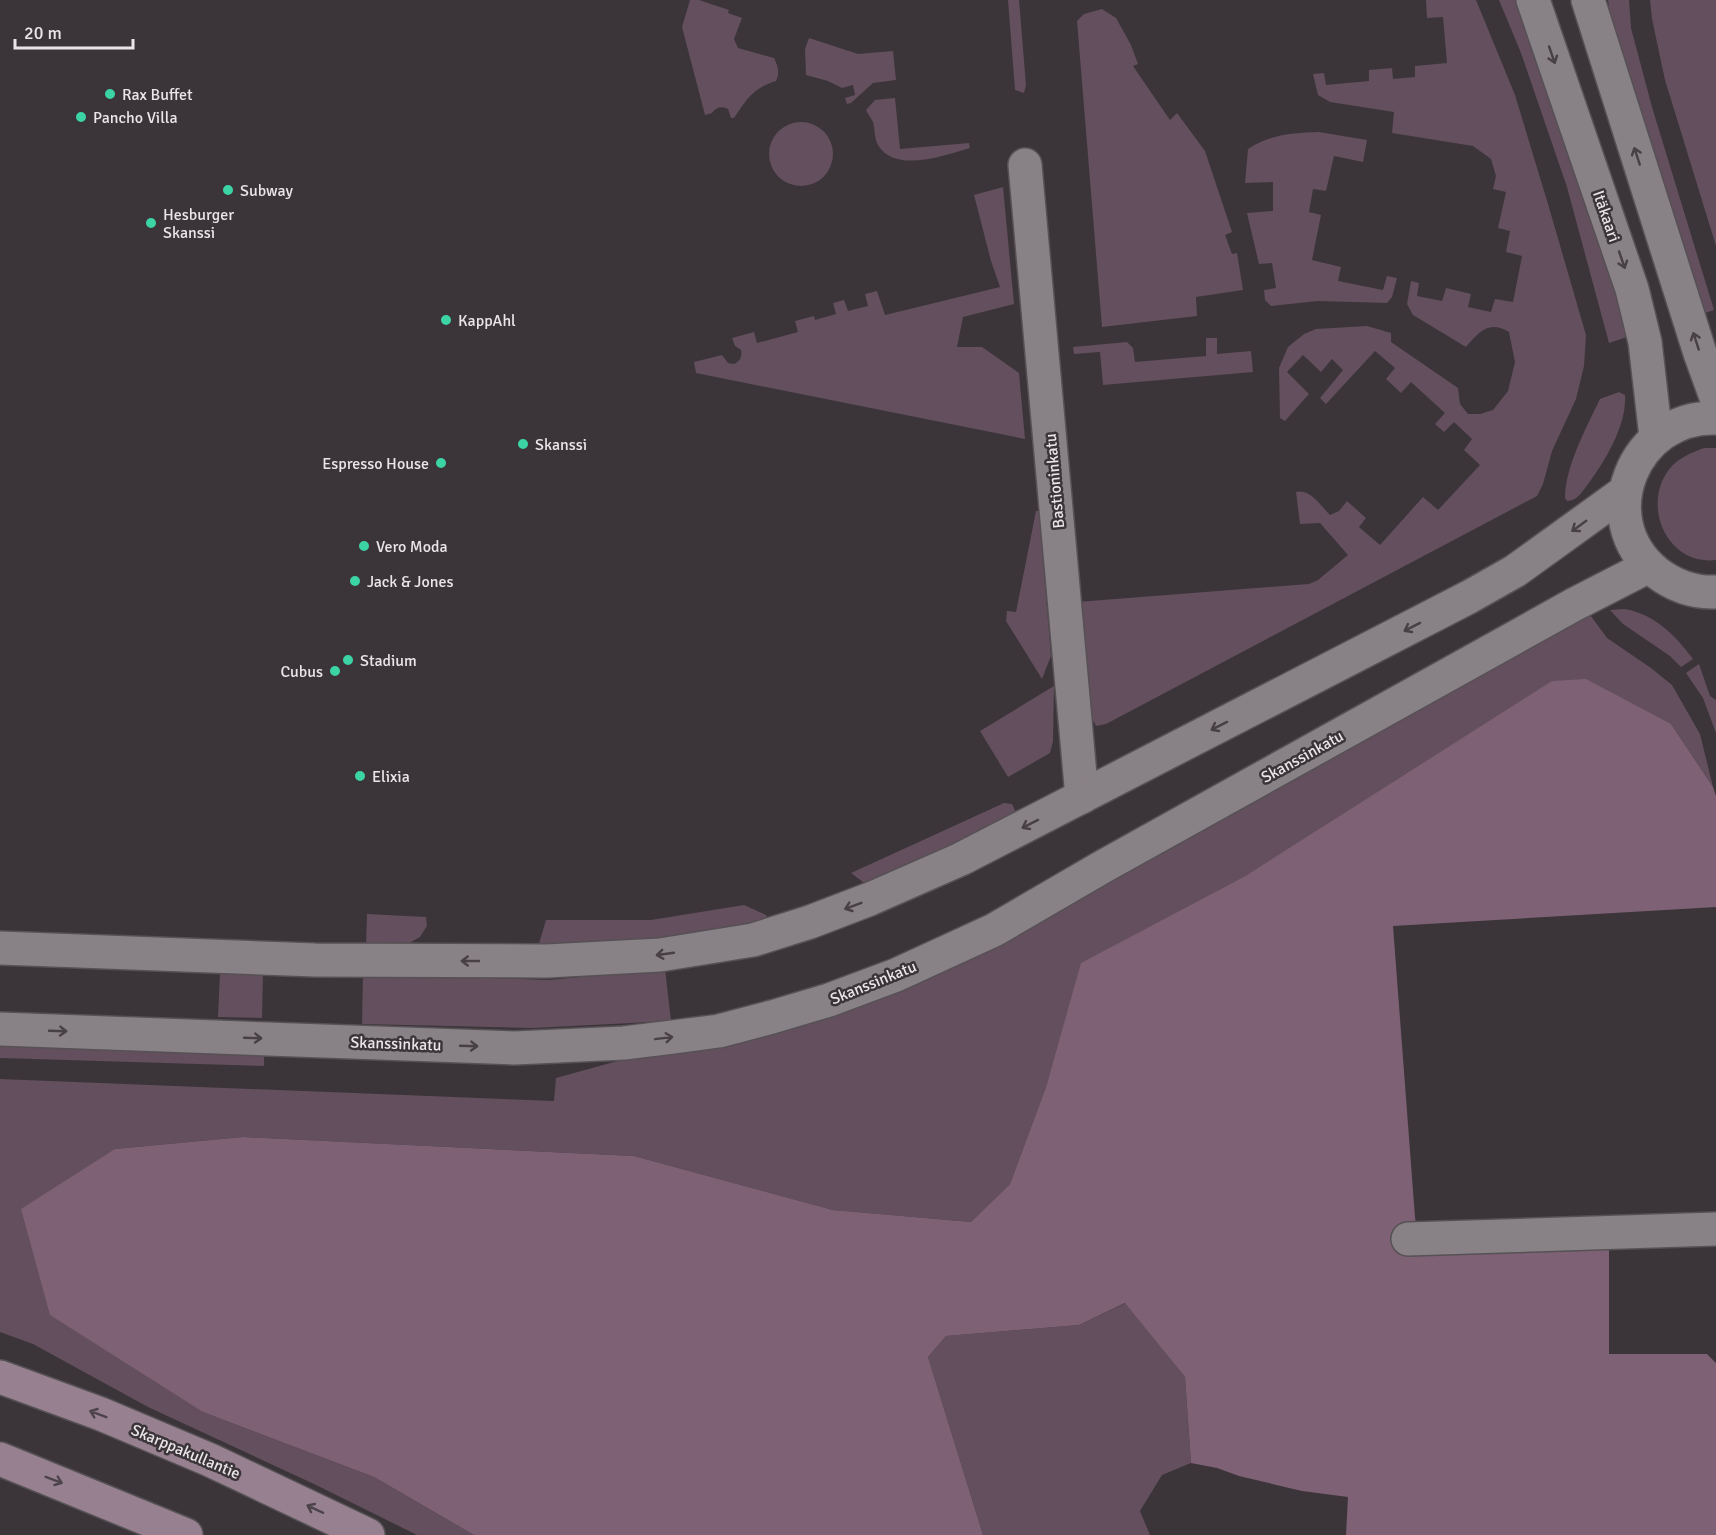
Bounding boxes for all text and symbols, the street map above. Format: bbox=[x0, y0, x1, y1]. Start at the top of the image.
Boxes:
scale bar bbox=[15, 12, 134, 50]
text: 20 m bbox=[24, 22, 62, 44]
one-way arrow bbox=[1547, 45, 1558, 64]
place label: Rax Buffet bbox=[122, 85, 193, 105]
marker: Rax Buffet bbox=[103, 87, 117, 101]
place label: Pancho Villa bbox=[93, 108, 178, 128]
marker: Pancho Villa bbox=[74, 110, 88, 124]
one-way arrow bbox=[1631, 147, 1642, 166]
place label: Subway bbox=[240, 181, 293, 201]
marker: Subway bbox=[221, 183, 235, 197]
street label: Itäkaari bbox=[1588, 188, 1624, 245]
place label: Hesburger Skanssi bbox=[163, 205, 234, 243]
marker: Hesburger Skanssi bbox=[144, 216, 158, 230]
one-way arrow bbox=[1617, 250, 1628, 269]
place label: KappAhl bbox=[458, 311, 516, 331]
marker: KappAhl bbox=[439, 313, 453, 327]
one-way arrow bbox=[1690, 332, 1701, 351]
street label: Bastioninkatu bbox=[1041, 433, 1069, 529]
place label: Skanssi bbox=[535, 435, 587, 455]
marker: Skanssi bbox=[516, 437, 530, 451]
place label: Espresso House bbox=[322, 454, 429, 474]
marker: Espresso House bbox=[434, 456, 448, 470]
one-way arrow bbox=[1571, 520, 1587, 532]
place label: Vero Moda bbox=[376, 537, 448, 557]
marker: Vero Moda bbox=[357, 539, 371, 553]
place label: Jack & Jones bbox=[367, 572, 454, 592]
marker: Jack & Jones bbox=[348, 574, 362, 588]
one-way arrow bbox=[1403, 621, 1421, 633]
place label: Stadium bbox=[360, 651, 417, 671]
marker: Stadium bbox=[341, 653, 355, 667]
place label: Cubus bbox=[280, 662, 323, 682]
marker: Cubus bbox=[328, 664, 342, 678]
one-way arrow bbox=[1211, 721, 1229, 733]
street label: Skanssinkatu bbox=[1258, 726, 1347, 788]
place label: Elixia bbox=[372, 767, 410, 787]
marker: Elixia bbox=[353, 769, 367, 783]
one-way arrow bbox=[1021, 818, 1039, 830]
one-way arrow bbox=[844, 901, 863, 912]
one-way arrow bbox=[656, 949, 675, 960]
one-way arrow bbox=[461, 955, 481, 967]
street label: Skanssinkatu bbox=[827, 957, 919, 1009]
one-way arrow bbox=[48, 1026, 68, 1037]
one-way arrow bbox=[243, 1032, 263, 1044]
street label: Skanssinkatu bbox=[350, 1032, 442, 1056]
one-way arrow bbox=[653, 1033, 673, 1044]
one-way arrow bbox=[459, 1041, 479, 1052]
one-way arrow bbox=[90, 1407, 108, 1418]
street label: Skarppakullantie bbox=[128, 1420, 243, 1484]
one-way arrow bbox=[45, 1475, 63, 1486]
one-way arrow bbox=[307, 1502, 325, 1514]

